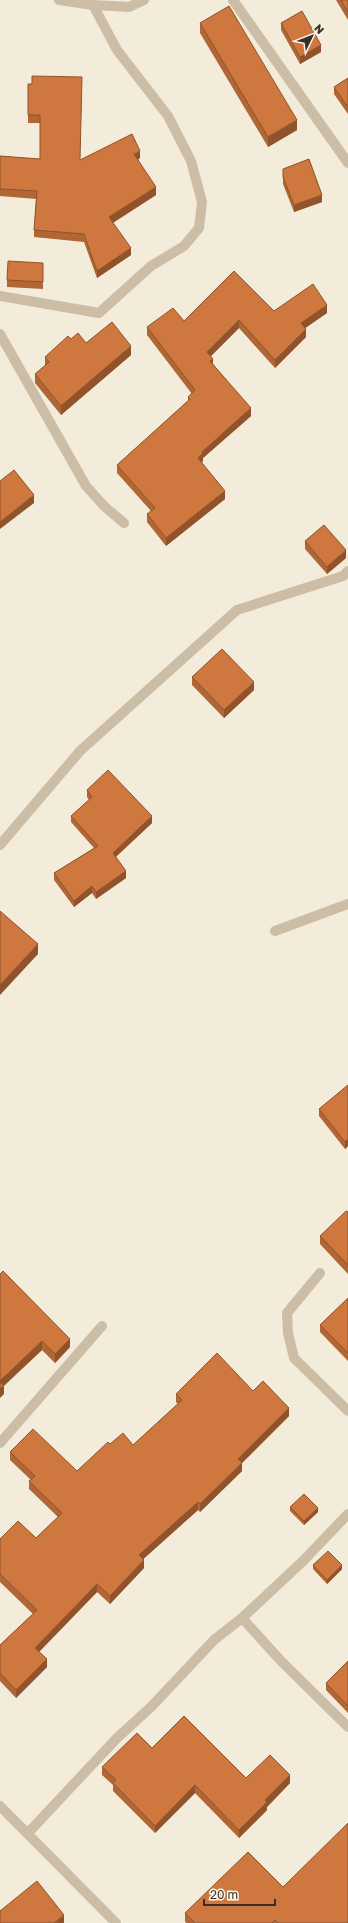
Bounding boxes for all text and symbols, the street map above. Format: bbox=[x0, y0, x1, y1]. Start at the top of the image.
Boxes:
north arrow bbox=[292, 16, 332, 56]
text: N bbox=[312, 21, 327, 36]
scale bar bbox=[204, 1881, 275, 1907]
text: 20 m bbox=[210, 1887, 238, 1902]

